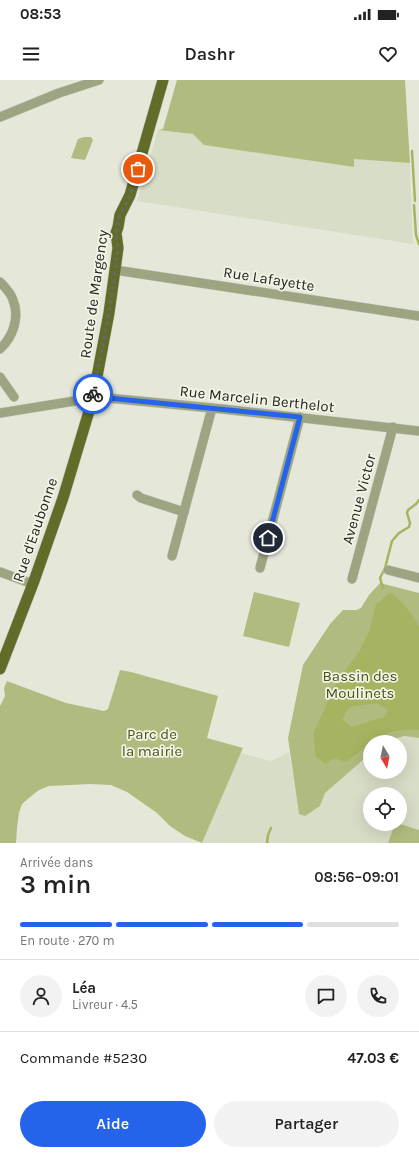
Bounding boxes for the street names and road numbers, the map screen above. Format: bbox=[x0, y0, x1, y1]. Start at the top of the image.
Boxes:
street label: Route de Margency bbox=[76, 229, 112, 359]
street label: Rue Lafayette bbox=[222, 263, 316, 295]
street label: Rue Marcelin Berthelot bbox=[179, 382, 336, 416]
street label: Avenue Victor bbox=[338, 451, 380, 546]
street label: Rue d'Eaubonne bbox=[9, 475, 61, 585]

